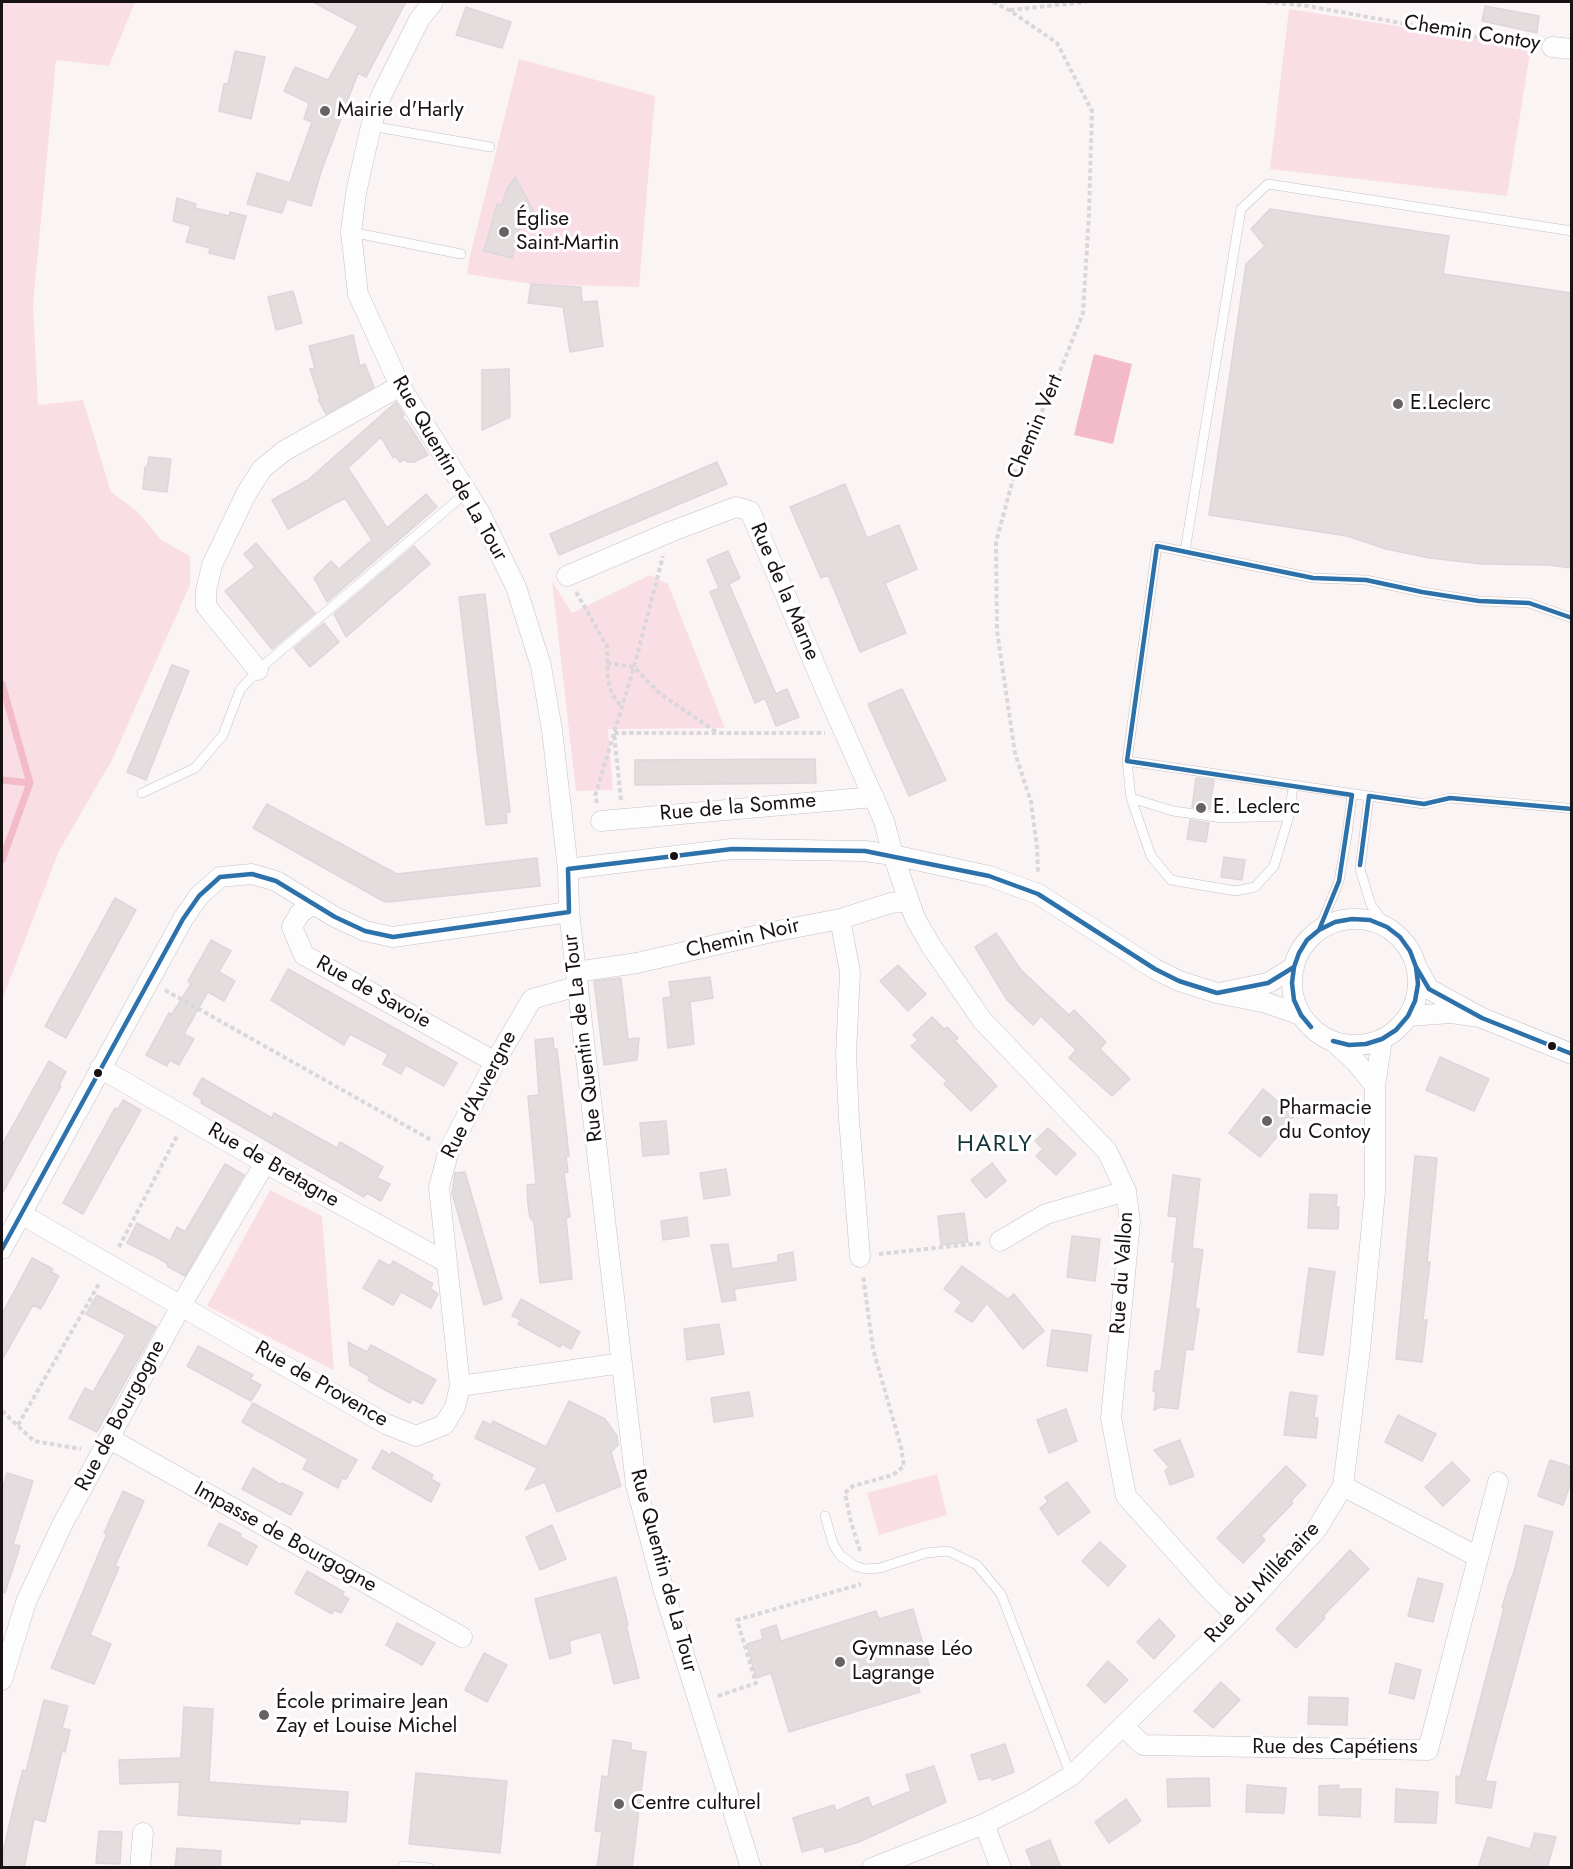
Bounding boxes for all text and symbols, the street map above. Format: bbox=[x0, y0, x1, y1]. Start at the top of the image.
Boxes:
street label: Chemin Contoy bbox=[1402, 11, 1542, 57]
place label: Mairie d'Harly bbox=[337, 98, 464, 124]
marker: Mairie d'Harly bbox=[318, 104, 332, 118]
place label: Église Saint-Martin bbox=[516, 207, 619, 257]
marker: Église Saint-Martin bbox=[497, 225, 511, 239]
street label: Chemin Vert bbox=[1003, 371, 1069, 483]
street label: Rue Quentin de La Tour bbox=[386, 372, 512, 566]
place label: E.Leclerc bbox=[1410, 391, 1491, 417]
marker: E.Leclerc bbox=[1391, 397, 1405, 411]
street label: Rue de la Marne bbox=[744, 520, 824, 664]
street label: Rue de la Somme bbox=[659, 789, 817, 827]
place label: E. Leclerc bbox=[1213, 795, 1300, 821]
marker: E. Leclerc bbox=[1194, 801, 1208, 815]
unlabelled marker bbox=[668, 850, 680, 862]
street label: Chemin Noir bbox=[684, 914, 802, 964]
street label: Rue Quentin de La Tour bbox=[559, 933, 609, 1143]
street label: Rue de Savoie bbox=[311, 951, 435, 1035]
street label: Rue d'Auvergne bbox=[437, 1027, 523, 1163]
unlabelled marker bbox=[1546, 1040, 1558, 1052]
unlabelled marker bbox=[92, 1067, 104, 1079]
place label: Pharmacie du Contoy bbox=[1279, 1096, 1372, 1146]
marker: Pharmacie du Contoy bbox=[1260, 1114, 1274, 1128]
street label: Rue de Bretagne bbox=[203, 1118, 343, 1214]
district label: HARLY bbox=[957, 1131, 1033, 1159]
street label: Rue du Vallon bbox=[1106, 1211, 1140, 1335]
street label: Rue de Bourgogne bbox=[71, 1336, 171, 1496]
street label: Rue de Provence bbox=[250, 1337, 392, 1433]
street label: Rue Quentin de La Tour bbox=[624, 1467, 702, 1675]
street label: Impasse de Bourgogne bbox=[189, 1477, 381, 1599]
street label: Rue du Millénaire bbox=[1200, 1517, 1326, 1649]
place label: Gymnase Léo Lagrange bbox=[852, 1637, 973, 1687]
marker: Gymnase Léo Lagrange bbox=[833, 1655, 847, 1669]
place label: École primaire Jean Zay et Louise Michel bbox=[276, 1690, 457, 1740]
marker: École primaire Jean Zay et Louise Michel bbox=[257, 1708, 271, 1722]
street label: Rue des Capétiens bbox=[1252, 1735, 1418, 1761]
place label: Centre culturel bbox=[631, 1791, 761, 1817]
marker: Centre culturel bbox=[612, 1797, 626, 1811]

